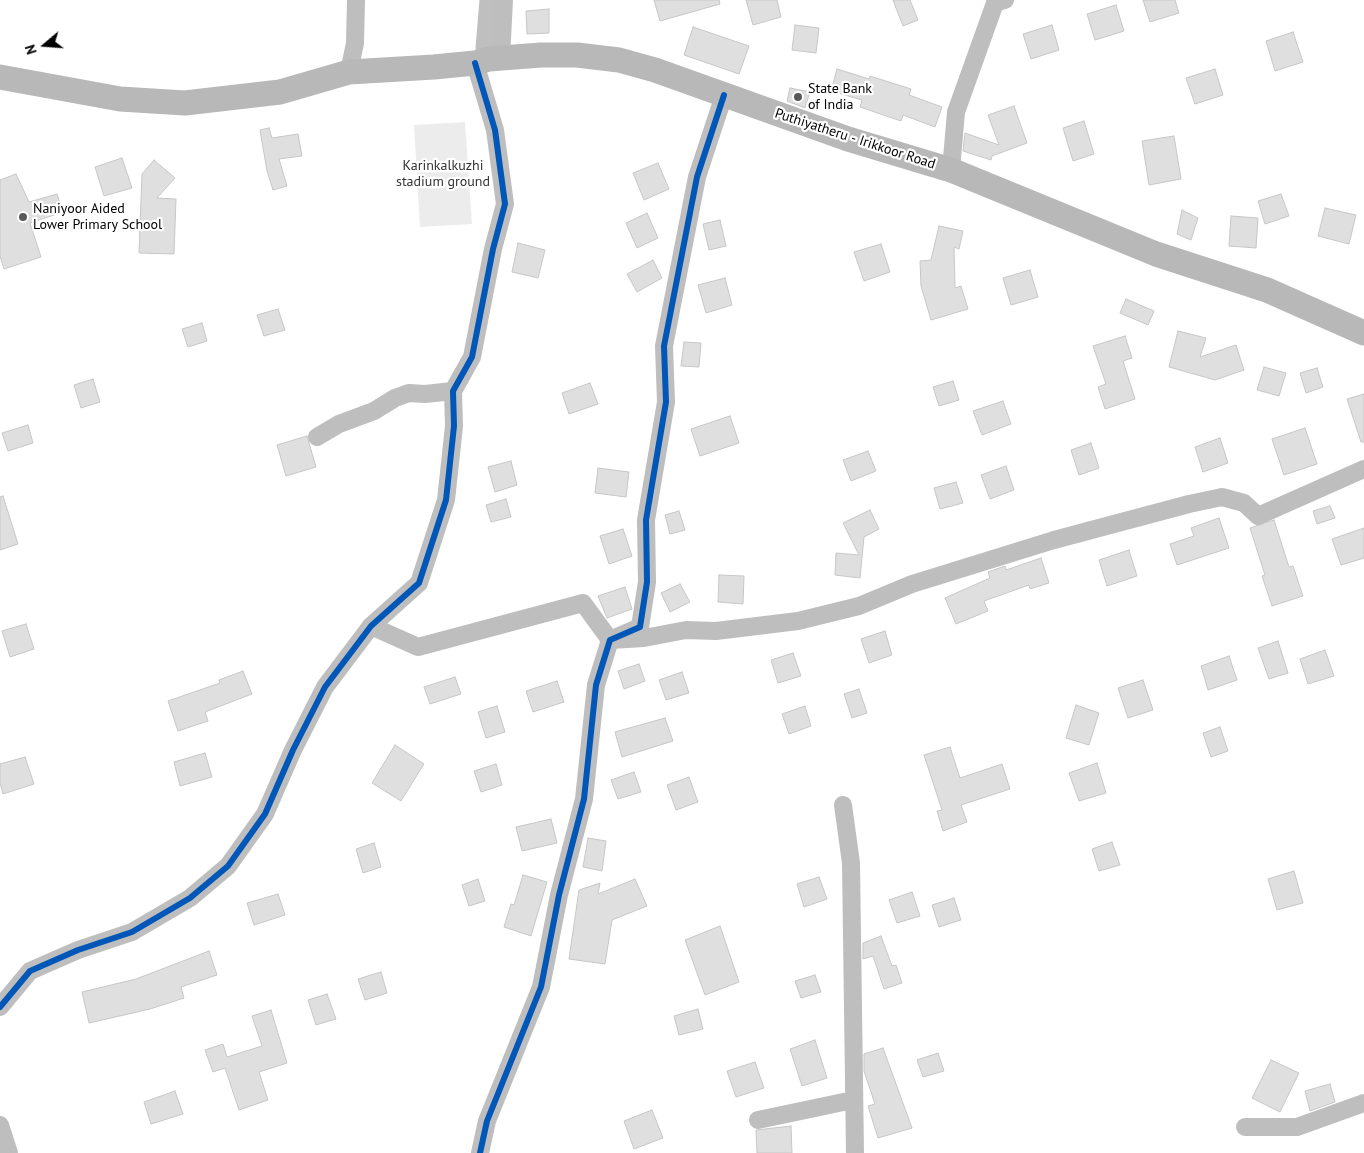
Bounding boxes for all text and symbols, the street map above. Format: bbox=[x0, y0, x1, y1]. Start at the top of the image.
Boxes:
north arrow bbox=[20, 20, 70, 70]
text: N bbox=[21, 42, 41, 57]
place label: State Bank of India bbox=[808, 81, 872, 114]
marker: State Bank of India bbox=[792, 91, 804, 103]
street label: Puthiyatheru - Irikkoor Road bbox=[773, 105, 937, 173]
park label: Karinkalkuzhi stadium ground bbox=[396, 158, 490, 190]
place label: Naniyoor Aided Lower Primary School bbox=[33, 201, 162, 233]
marker: Naniyoor Aided Lower Primary School bbox=[17, 211, 29, 223]

